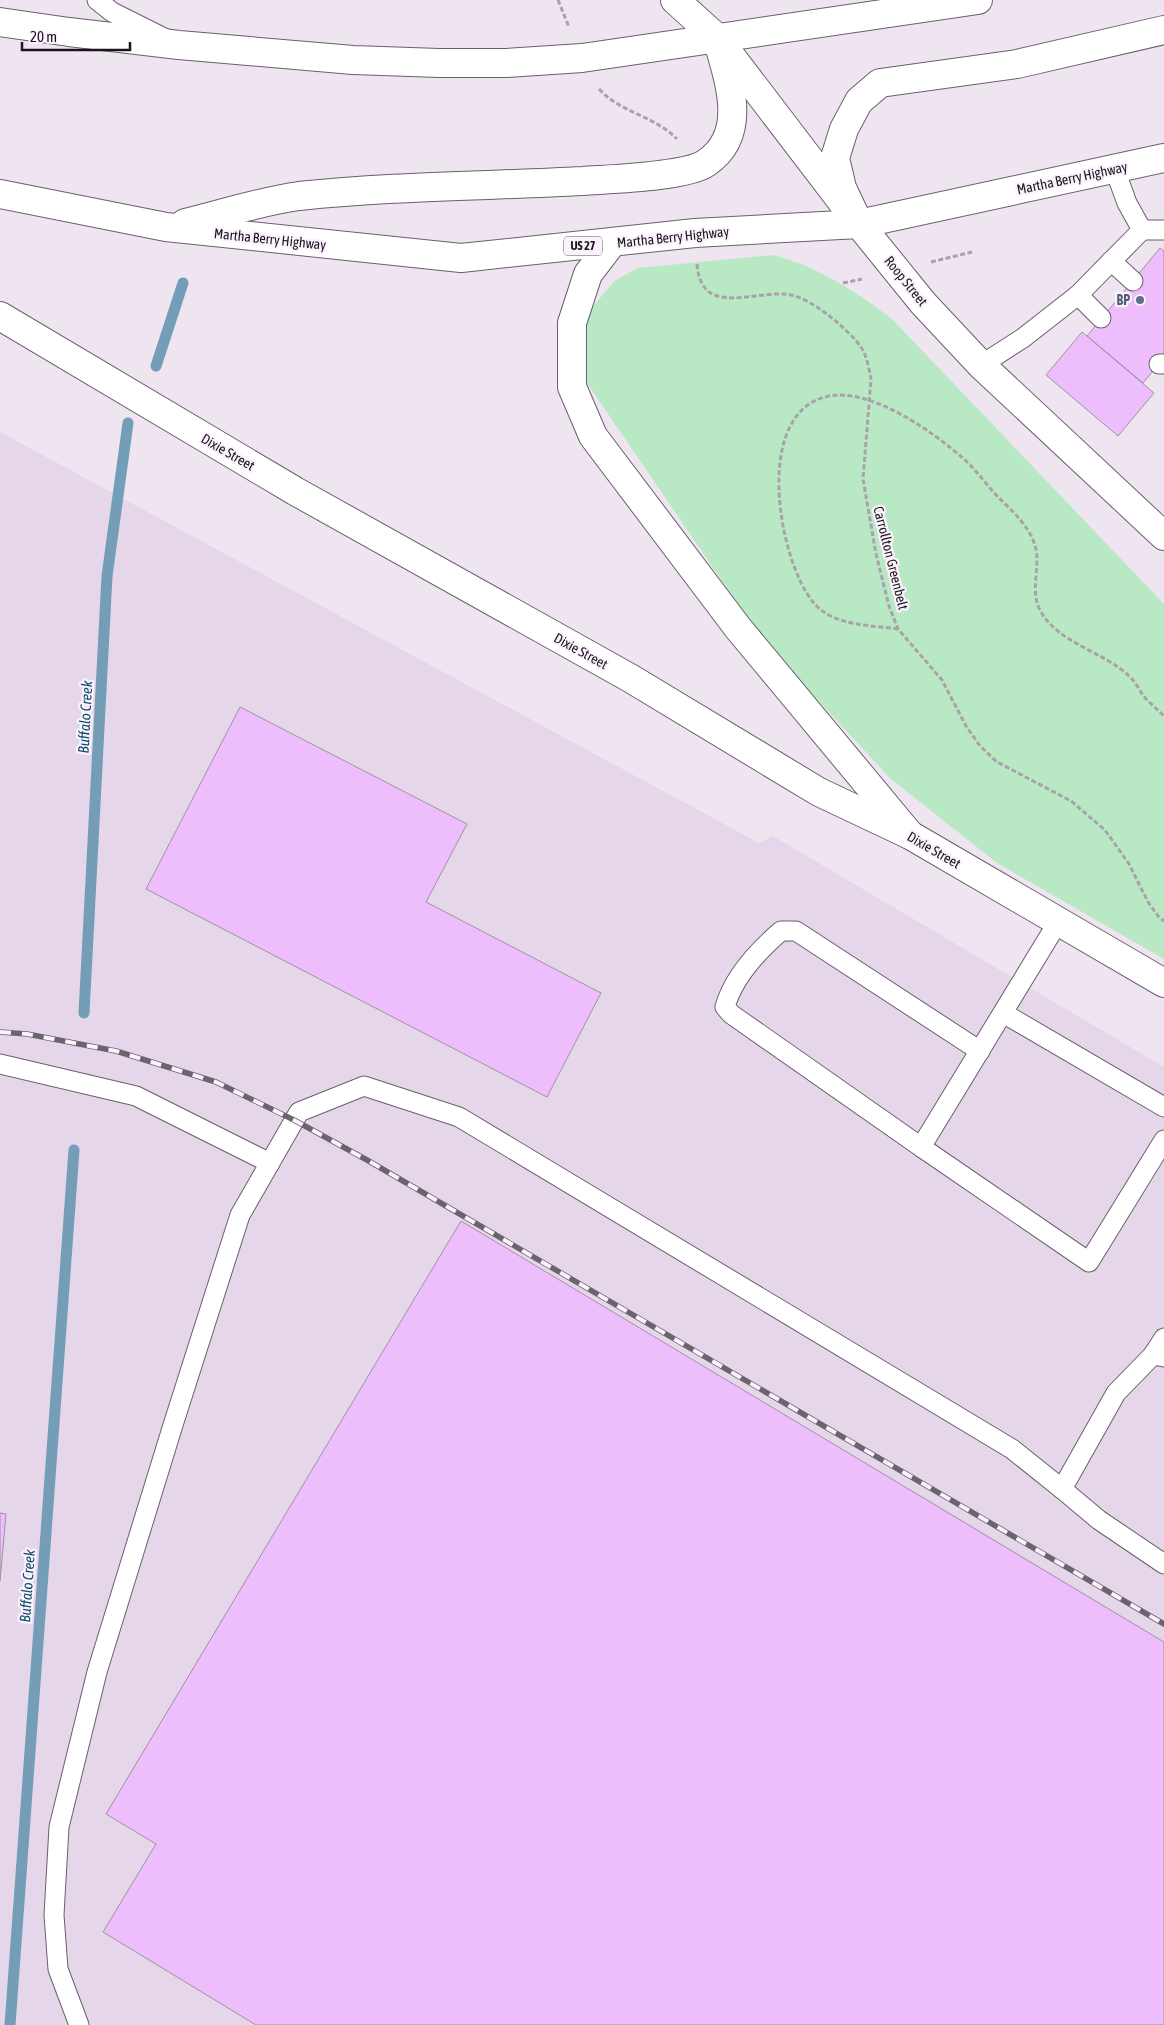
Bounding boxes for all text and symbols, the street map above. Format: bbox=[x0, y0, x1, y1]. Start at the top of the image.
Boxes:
scale bar bbox=[22, 20, 130, 52]
text: 20 m bbox=[30, 28, 57, 45]
street label: Martha Berry Highway bbox=[1015, 158, 1129, 198]
street label: Martha Berry Highway bbox=[616, 223, 730, 251]
street label: Martha Berry Highway bbox=[213, 225, 327, 253]
road number: US 27 bbox=[564, 237, 602, 256]
street label: Roop Street bbox=[881, 253, 931, 309]
place label: BP bbox=[1117, 292, 1130, 308]
marker: BP bbox=[1134, 294, 1146, 306]
street label: Dixie Street bbox=[198, 430, 258, 474]
street label: Carrollton Greenbelt bbox=[870, 505, 912, 611]
street label: Dixie Street bbox=[551, 630, 611, 672]
water label: Buffalo Creek bbox=[75, 680, 95, 754]
street label: Dixie Street bbox=[904, 828, 964, 872]
water label: Buffalo Creek bbox=[16, 1549, 38, 1623]

